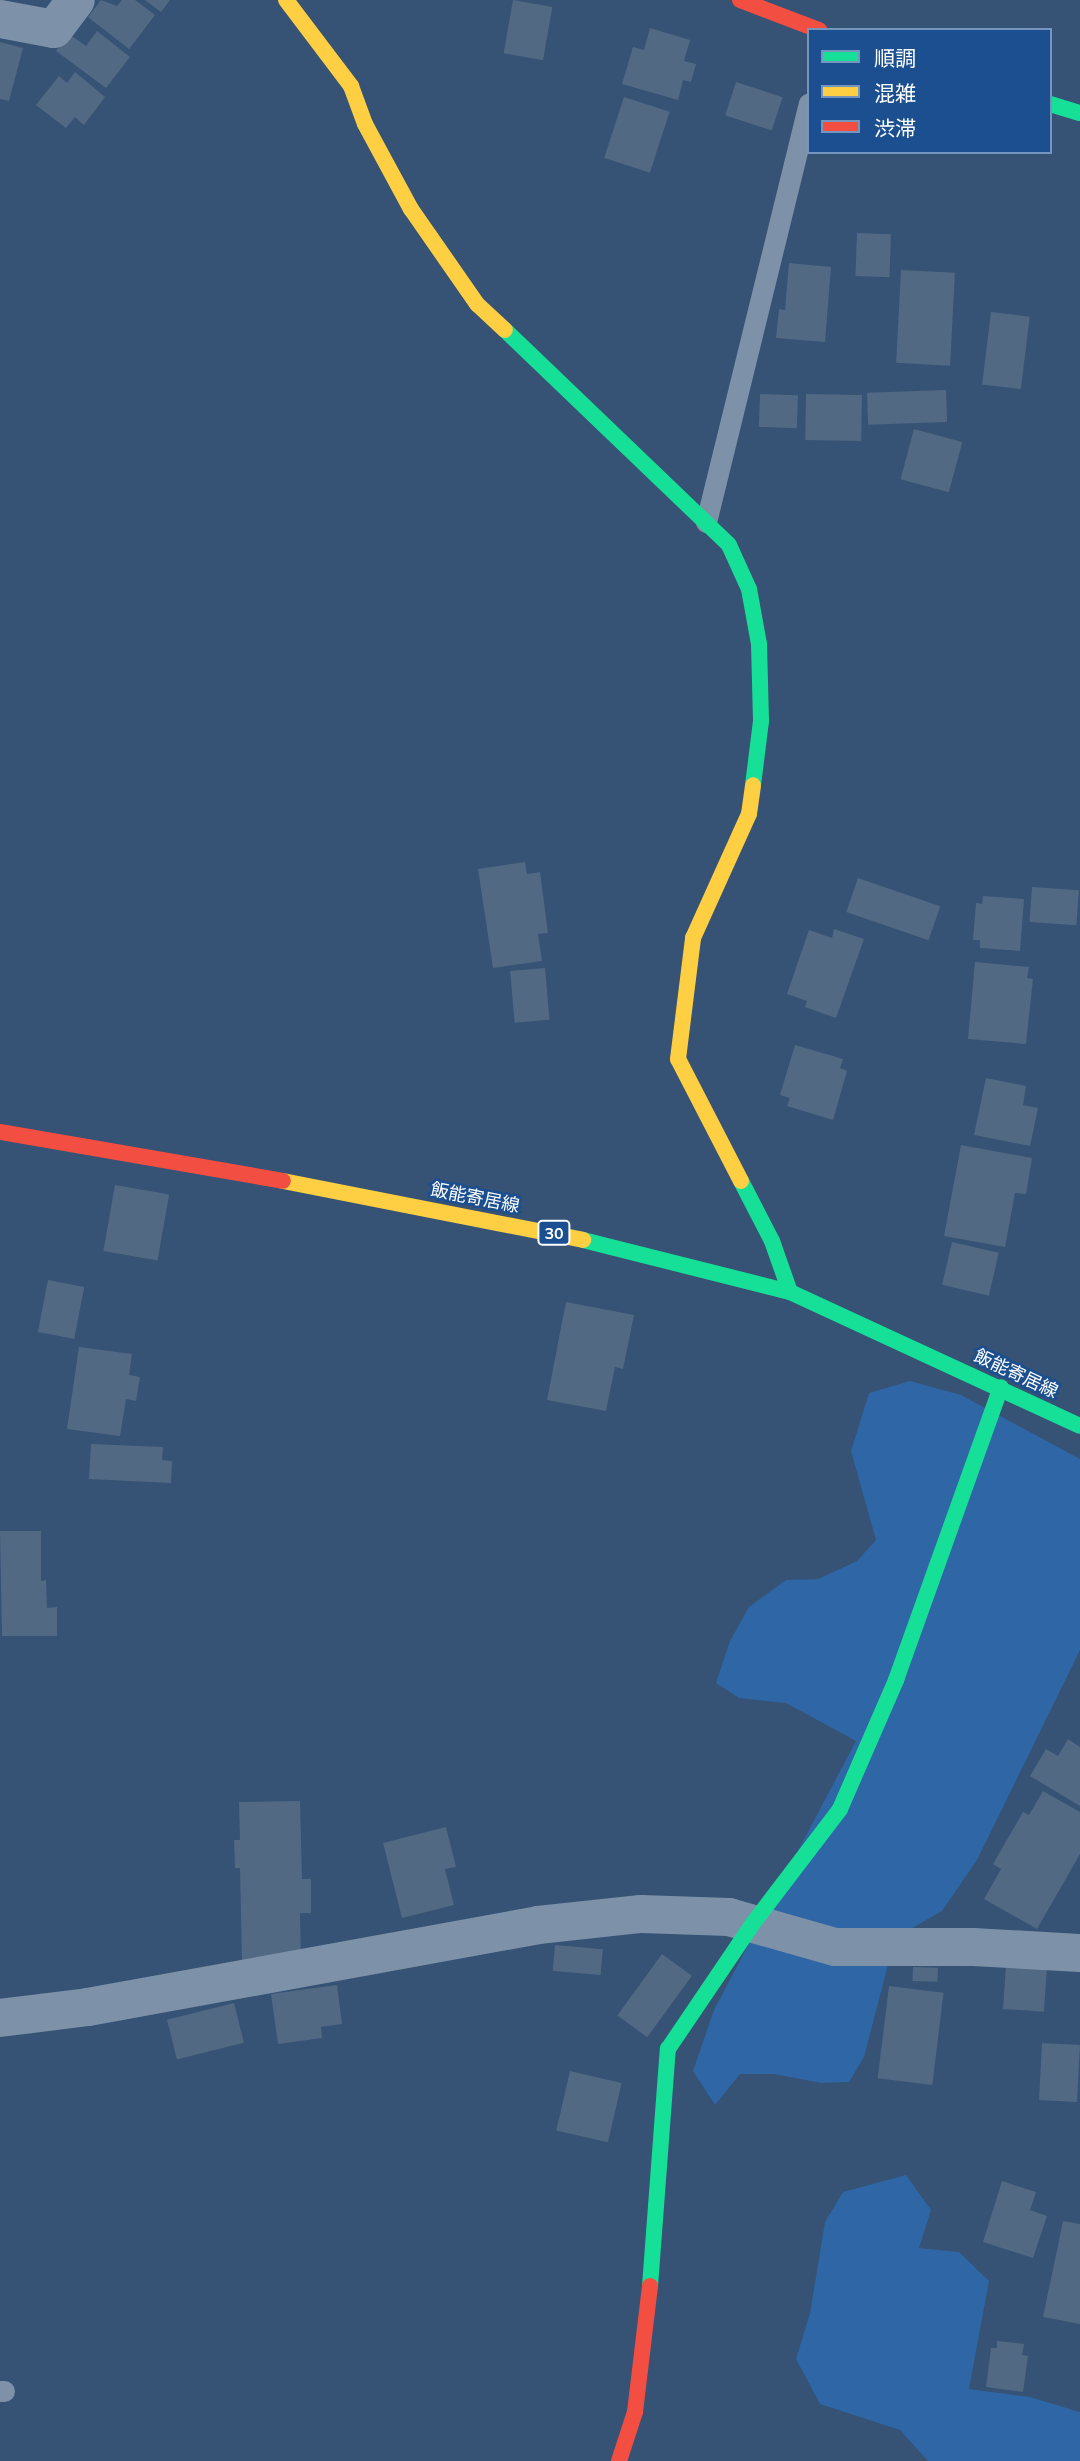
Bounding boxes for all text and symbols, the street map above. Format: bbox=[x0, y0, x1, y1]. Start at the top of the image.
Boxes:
legend bbox=[807, 28, 1052, 154]
text: 順調 bbox=[874, 45, 916, 71]
text: 混雑 bbox=[874, 80, 916, 106]
text: 渋滞 bbox=[874, 115, 916, 141]
street label: 飯能寄居線 bbox=[429, 1179, 521, 1217]
road number: 30 bbox=[536, 1220, 572, 1246]
street label: 飯能寄居線 bbox=[971, 1345, 1061, 1403]

